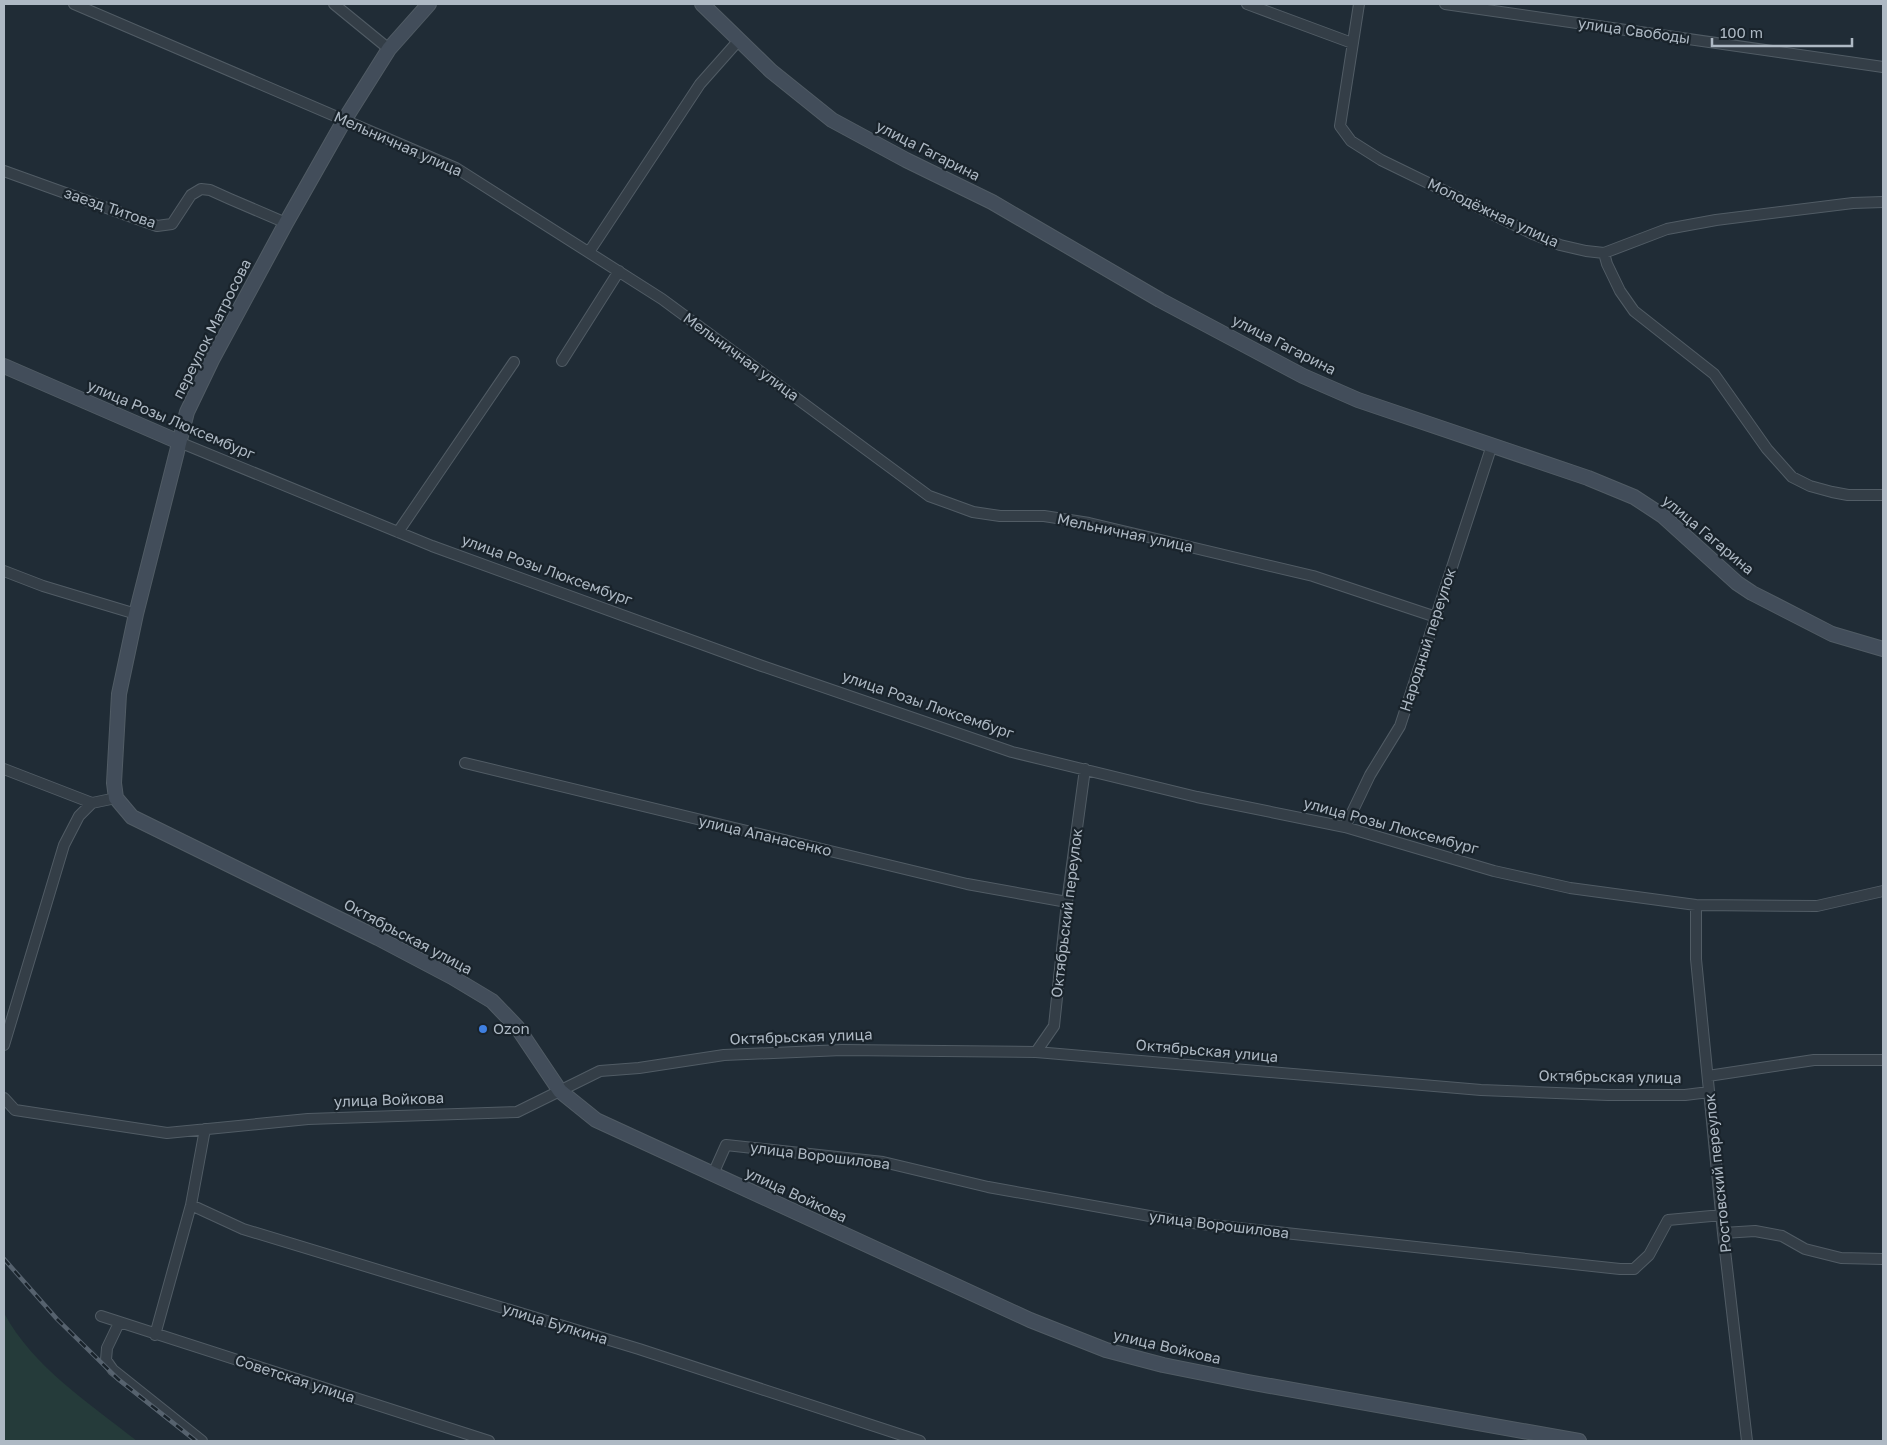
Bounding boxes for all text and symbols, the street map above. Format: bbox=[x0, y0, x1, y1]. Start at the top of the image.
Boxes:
street label: улица Свободы bbox=[1577, 13, 1691, 47]
scale bar bbox=[1712, 15, 1852, 47]
text: 100 m bbox=[1720, 23, 1763, 41]
street label: Мельничная улица bbox=[331, 107, 465, 179]
street label: улица Гагарина bbox=[874, 116, 983, 184]
street label: Молодёжная улица bbox=[1425, 174, 1562, 250]
street label: заезд Титова bbox=[62, 183, 159, 231]
street label: переулок Матросова bbox=[168, 256, 254, 401]
street label: Мельничная улица bbox=[680, 308, 803, 404]
street label: улица Гагарина bbox=[1230, 310, 1339, 378]
street label: улица Розы Люксембург bbox=[85, 376, 258, 463]
street label: улица Гагарина bbox=[1659, 491, 1758, 578]
street label: Мельничная улица bbox=[1056, 509, 1195, 555]
street label: улица Розы Люксембург bbox=[459, 530, 635, 608]
street label: Народный переулок bbox=[1395, 565, 1459, 714]
street label: улица Розы Люксембург bbox=[840, 666, 1017, 742]
street label: улица Розы Люксембург bbox=[1302, 793, 1481, 857]
street label: улица Апанасенко bbox=[697, 811, 834, 859]
street label: Октябрьский переулок bbox=[1047, 827, 1085, 999]
street label: Октябрьская улица bbox=[341, 895, 476, 978]
place label: Ozon bbox=[493, 1019, 530, 1037]
marker: Ozon bbox=[477, 1023, 489, 1035]
street label: Октябрьская улица bbox=[729, 1025, 873, 1047]
street label: Октябрьская улица bbox=[1135, 1035, 1279, 1065]
street label: Октябрьская улица bbox=[1538, 1066, 1682, 1086]
street label: улица Войкова bbox=[334, 1088, 444, 1110]
street label: Ростовский переулок bbox=[1700, 1092, 1734, 1254]
street label: улица Ворошилова bbox=[749, 1137, 891, 1173]
street label: улица Войкова bbox=[743, 1163, 850, 1226]
street label: улица Ворошилова bbox=[1148, 1206, 1290, 1242]
street label: улица Булкина bbox=[500, 1298, 610, 1348]
street label: улица Войкова bbox=[1112, 1325, 1223, 1367]
street label: Советская улица bbox=[233, 1350, 357, 1406]

